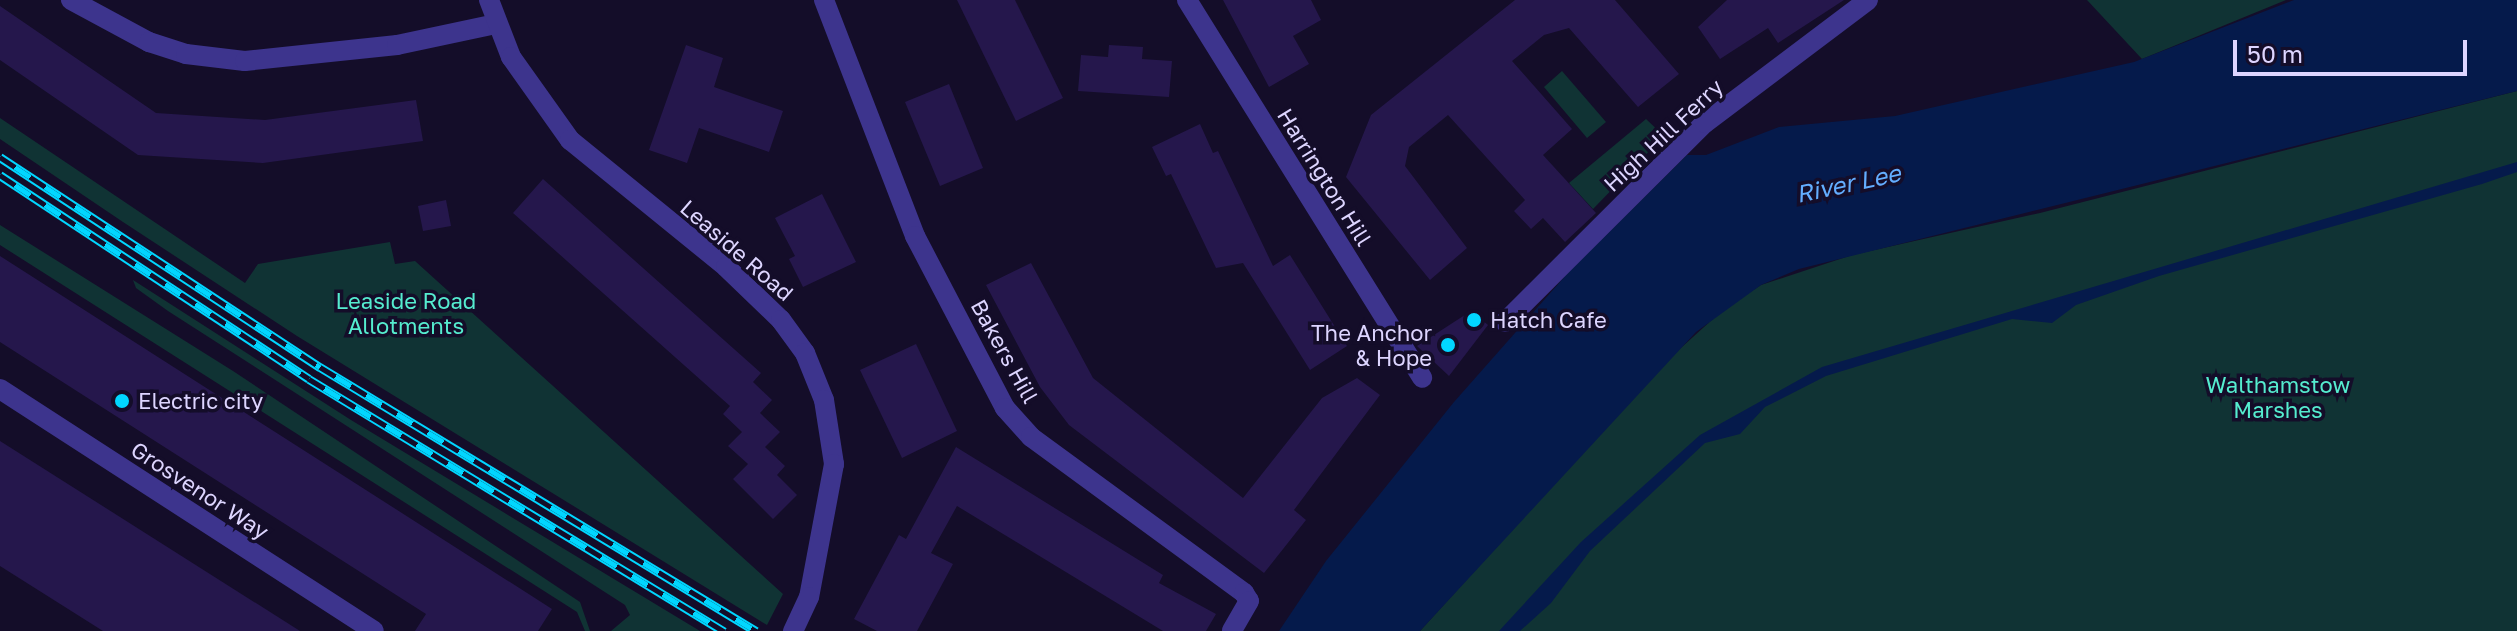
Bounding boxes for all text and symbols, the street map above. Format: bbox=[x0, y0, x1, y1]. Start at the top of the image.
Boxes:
scale bar bbox=[2237, 24, 2471, 74]
text: 50 m bbox=[2247, 39, 2303, 68]
street label: High Hill Ferry bbox=[1598, 73, 1728, 197]
street label: Harrington Hill bbox=[1272, 103, 1378, 251]
water label: River Lee bbox=[1793, 158, 1903, 208]
street label: Leaside Road bbox=[675, 194, 799, 306]
park label: Leaside Road Allotments bbox=[336, 287, 476, 338]
street label: Bakers Hill bbox=[966, 295, 1044, 407]
place label: Hatch Cafe bbox=[1490, 307, 1607, 333]
marker: Hatch Cafe bbox=[1465, 311, 1483, 329]
place label: The Anchor & Hope bbox=[1311, 319, 1432, 370]
marker: The Anchor & Hope bbox=[1439, 336, 1457, 354]
park label: Walthamstow Marshes bbox=[2206, 371, 2350, 422]
place label: Electric city bbox=[138, 388, 263, 414]
marker: Electric city bbox=[113, 392, 131, 410]
street label: Grosvenor Way bbox=[126, 436, 274, 544]

